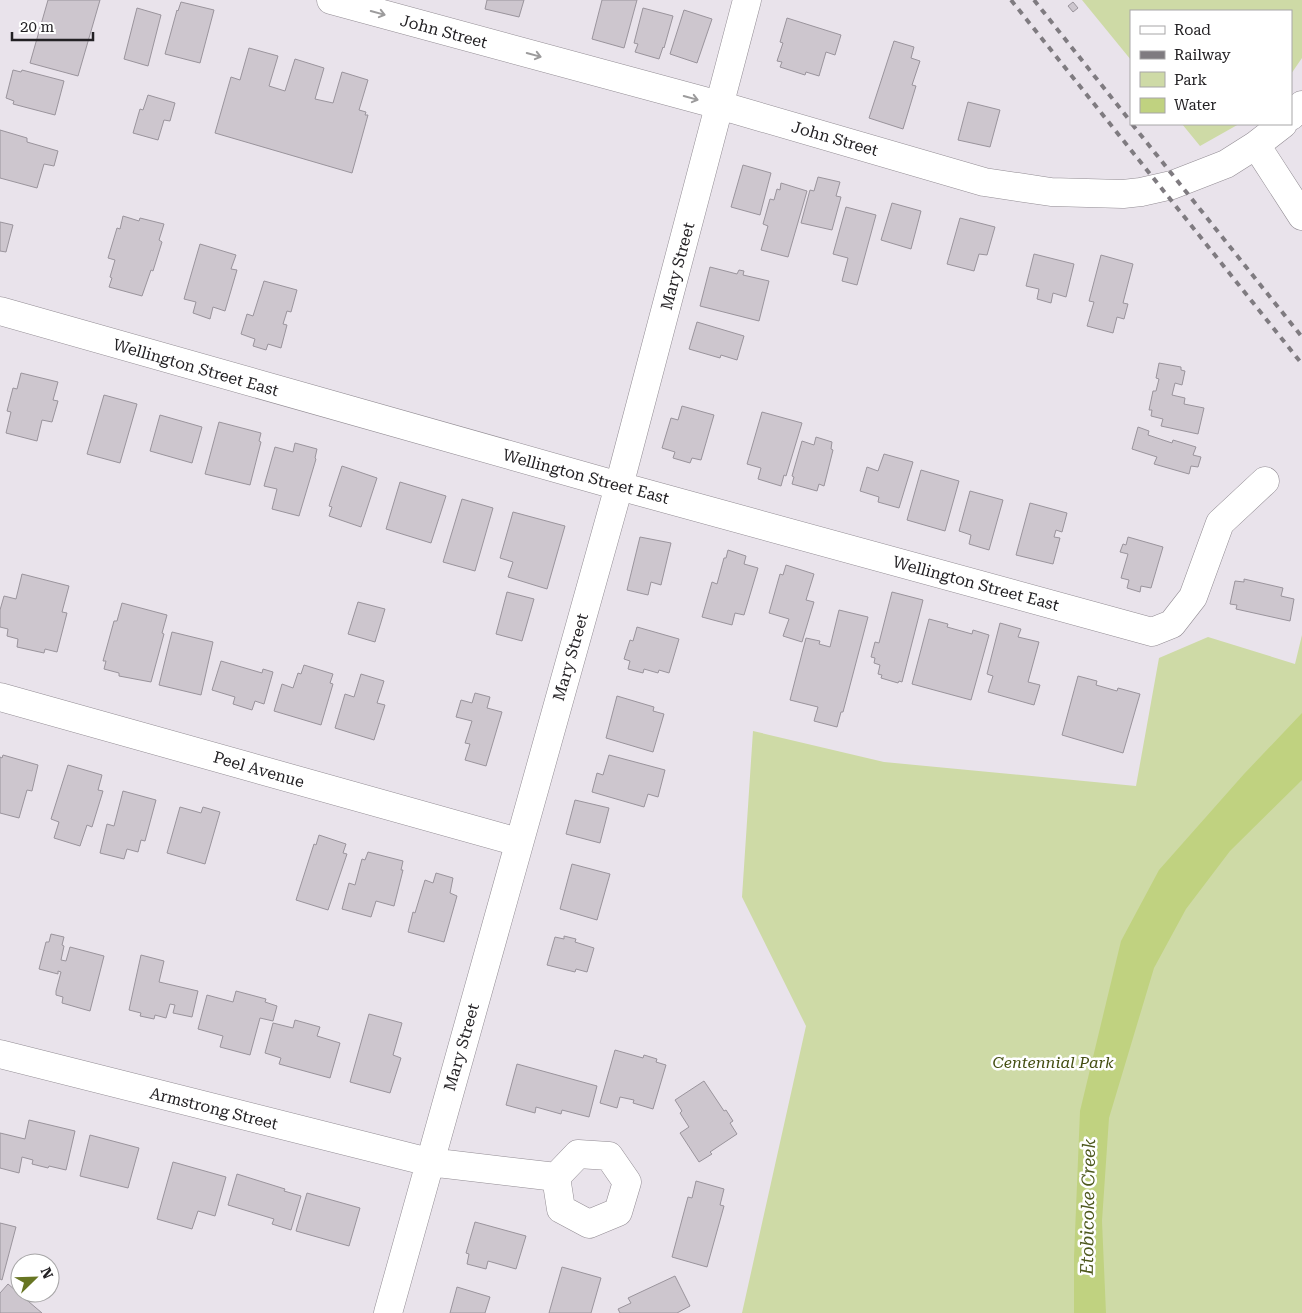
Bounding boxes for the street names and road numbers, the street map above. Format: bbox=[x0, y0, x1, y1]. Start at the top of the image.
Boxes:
street label: John Street bbox=[398, 11, 489, 52]
street label: John Street bbox=[789, 117, 880, 160]
street label: Mary Street bbox=[657, 220, 698, 312]
street label: Wellington Street East bbox=[111, 335, 281, 400]
street label: Wellington Street East bbox=[501, 445, 671, 508]
street label: Wellington Street East bbox=[891, 552, 1061, 615]
street label: Mary Street bbox=[549, 611, 592, 703]
street label: Peel Avenue bbox=[211, 747, 307, 792]
street label: Mary Street bbox=[440, 1001, 483, 1093]
street label: Armstrong Street bbox=[148, 1083, 280, 1134]

